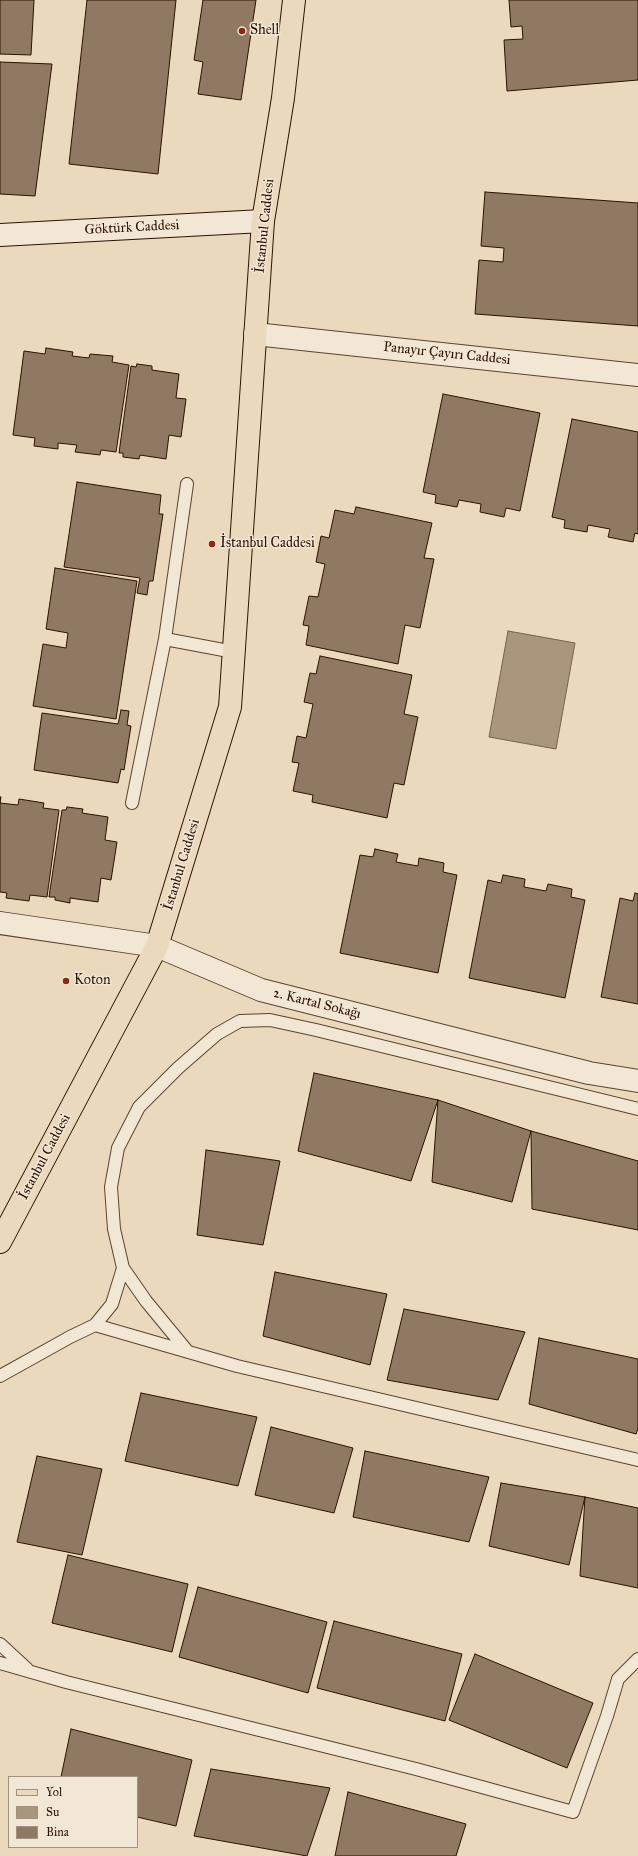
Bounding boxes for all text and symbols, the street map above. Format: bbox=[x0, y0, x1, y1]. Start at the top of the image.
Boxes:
place label: Shell bbox=[250, 23, 279, 39]
marker: Shell bbox=[237, 26, 247, 36]
street label: İstanbul Caddesi bbox=[252, 178, 278, 274]
street label: Göktürk Caddesi bbox=[84, 217, 180, 239]
street label: Panayır Çayırı Caddesi bbox=[383, 339, 511, 369]
place label: İstanbul Caddesi bbox=[220, 536, 315, 552]
marker: İstanbul Caddesi bbox=[207, 539, 217, 549]
street label: İstanbul Caddesi bbox=[160, 817, 204, 913]
place label: Koton bbox=[74, 973, 111, 989]
marker: Koton bbox=[61, 976, 71, 986]
street label: 2. Kartal Sokağı bbox=[271, 985, 363, 1023]
street label: İstanbul Caddesi bbox=[15, 1111, 75, 1203]
legend bbox=[8, 1776, 138, 1848]
text: Yol bbox=[46, 1785, 62, 1799]
text: Su bbox=[46, 1805, 59, 1819]
text: Bina bbox=[46, 1825, 69, 1839]

